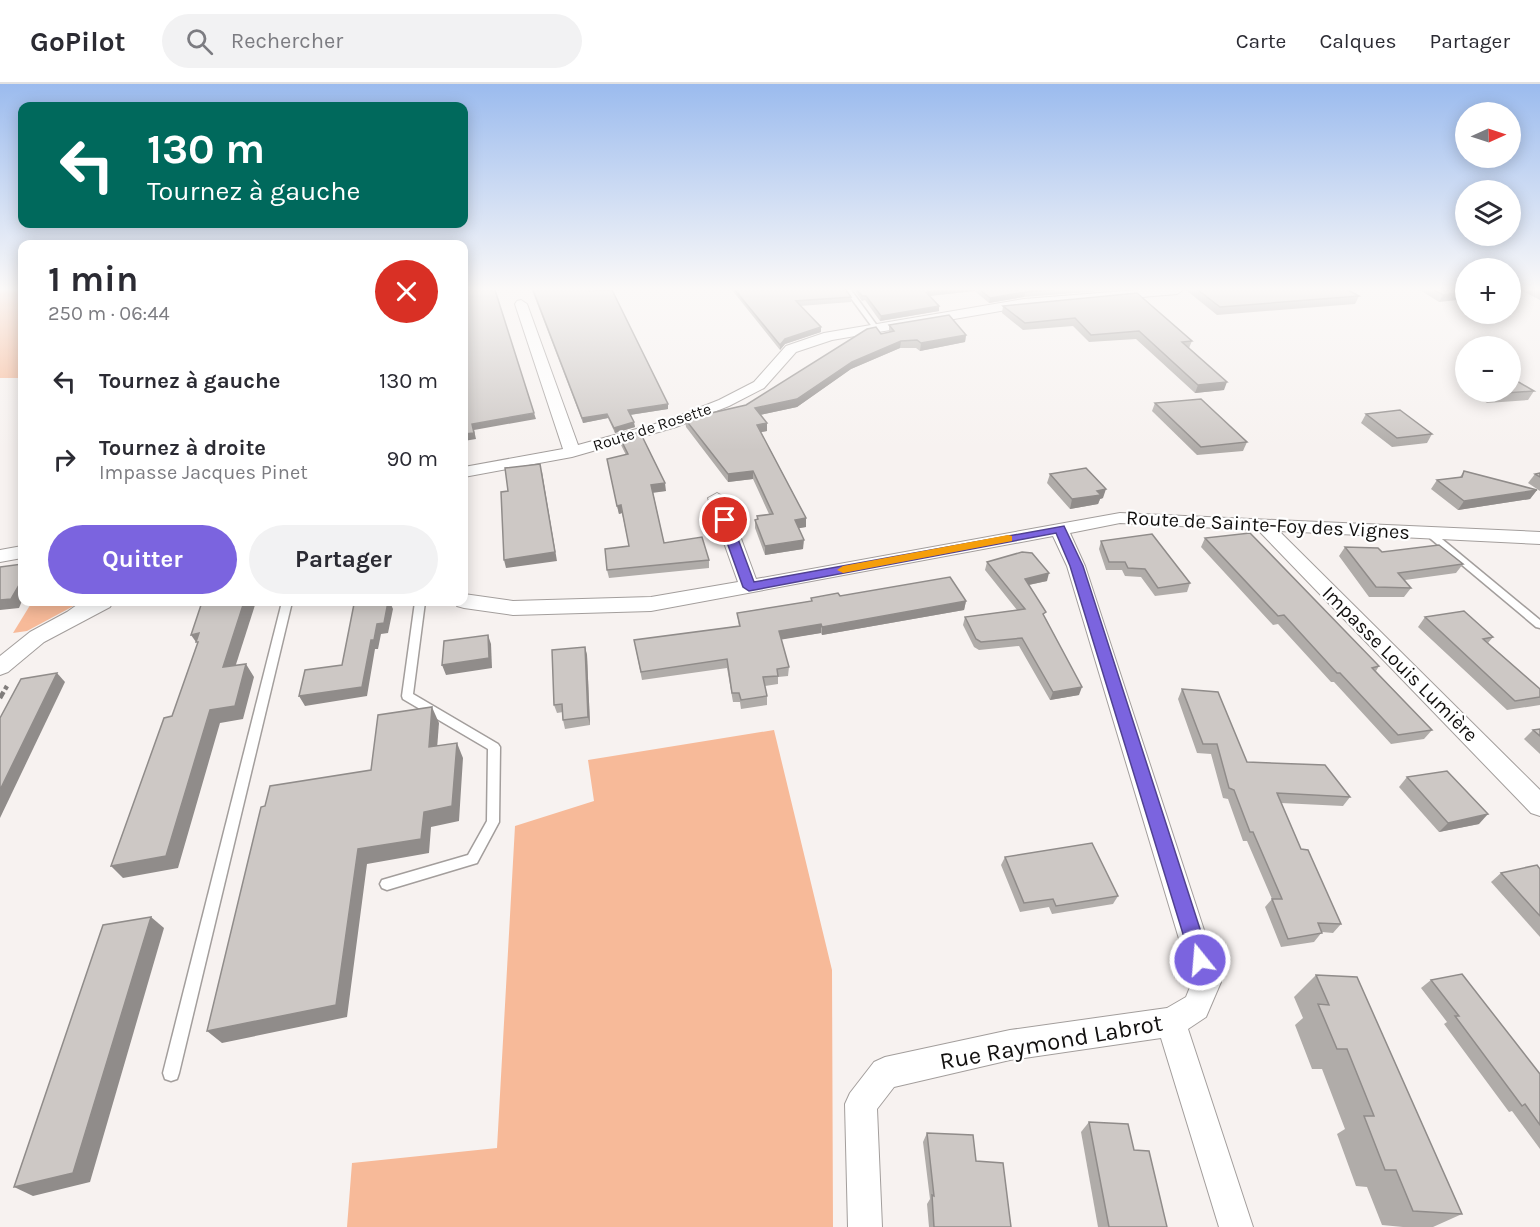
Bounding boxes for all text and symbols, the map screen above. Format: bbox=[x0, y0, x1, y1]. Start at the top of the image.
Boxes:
search box bbox=[162, 14, 582, 68]
text: GoPilot bbox=[30, 25, 126, 58]
icon: search bbox=[183, 25, 216, 58]
text: Rechercher bbox=[231, 28, 343, 54]
text: Carte bbox=[1236, 29, 1286, 53]
text: Calques bbox=[1319, 29, 1397, 53]
text: Partager bbox=[1430, 29, 1510, 53]
north arrow bbox=[1455, 102, 1521, 168]
map controls bbox=[1455, 102, 1521, 402]
text: 130 m bbox=[147, 124, 265, 174]
icon: left bbox=[48, 126, 126, 204]
text: Tournez à gauche bbox=[147, 175, 360, 207]
button: layers bbox=[1455, 180, 1521, 246]
text: 1 min bbox=[48, 258, 138, 300]
button: + bbox=[1455, 258, 1521, 324]
button: close bbox=[375, 260, 438, 323]
text: 250 m · 06:44 bbox=[48, 302, 170, 325]
button: − bbox=[1455, 336, 1521, 402]
icon: left bbox=[48, 365, 81, 398]
text: Tournez à gauche bbox=[99, 368, 280, 394]
text: 130 m bbox=[379, 368, 438, 394]
street label: Route de Rosette bbox=[590, 399, 714, 455]
text: Tournez à droite bbox=[99, 435, 266, 461]
icon: right bbox=[48, 443, 81, 476]
text: 90 m bbox=[386, 446, 438, 472]
text: Impasse Jacques Pinet bbox=[99, 461, 308, 484]
pin bbox=[699, 494, 750, 545]
icon: arrive bbox=[708, 503, 741, 536]
street label: Route de Sainte-Foy des Vignes bbox=[1125, 506, 1411, 544]
button: Quitter bbox=[48, 525, 237, 594]
button: Partager bbox=[249, 525, 438, 594]
street label: Impasse Louis Lumière bbox=[1317, 581, 1483, 747]
position arrow bbox=[1168, 928, 1232, 992]
street label: Rue Raymond Labrot bbox=[937, 1009, 1165, 1075]

